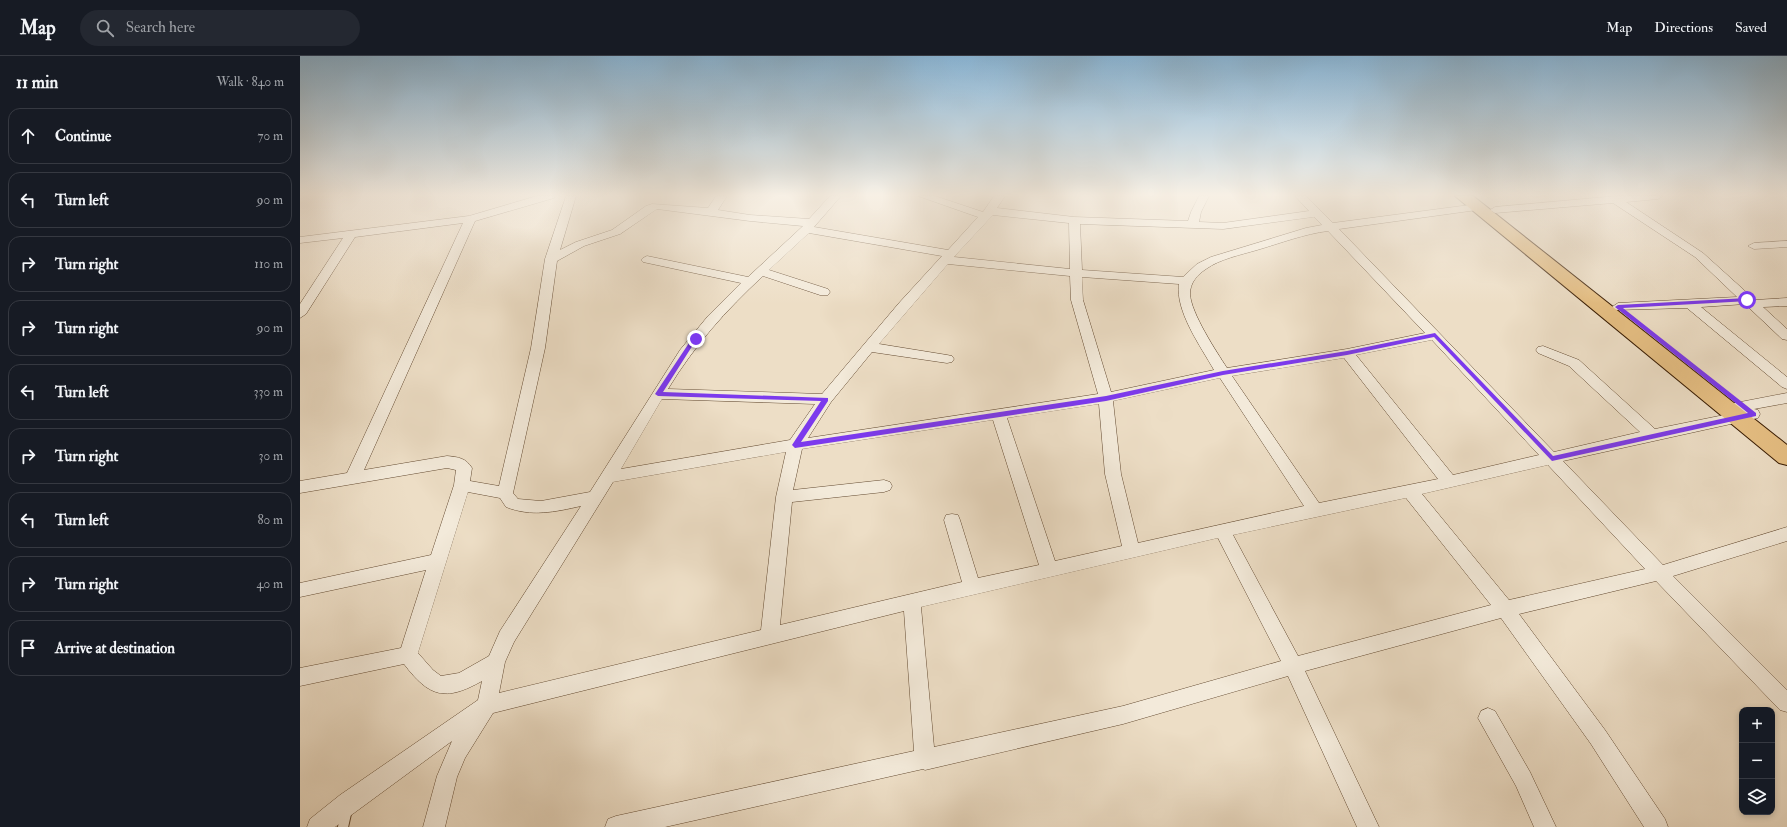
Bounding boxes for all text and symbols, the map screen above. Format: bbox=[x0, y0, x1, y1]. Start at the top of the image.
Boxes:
search box bbox=[80, 10, 360, 46]
text: Map bbox=[20, 16, 56, 40]
icon: search bbox=[94, 17, 116, 39]
text: Search here bbox=[126, 18, 195, 37]
text: Map bbox=[1606, 19, 1632, 36]
text: Directions bbox=[1654, 19, 1713, 36]
text: Saved bbox=[1735, 19, 1767, 36]
text: 11 min bbox=[16, 72, 58, 93]
text: Walk · 840 m bbox=[216, 74, 284, 90]
icon: ahead bbox=[17, 125, 39, 147]
text: Continue bbox=[55, 127, 111, 146]
text: 70 m bbox=[258, 128, 283, 144]
icon: left bbox=[17, 189, 39, 211]
text: Turn left bbox=[55, 191, 109, 210]
text: 90 m bbox=[257, 192, 283, 208]
icon: right bbox=[17, 253, 39, 275]
text: Turn right bbox=[55, 255, 118, 274]
text: 110 m bbox=[254, 256, 283, 272]
route start bbox=[1738, 291, 1756, 309]
icon: right bbox=[17, 317, 39, 339]
text: Turn right bbox=[55, 319, 118, 338]
text: 90 m bbox=[257, 320, 283, 336]
route end bbox=[687, 330, 705, 348]
icon: left bbox=[17, 381, 39, 403]
text: Turn left bbox=[55, 383, 109, 402]
text: 330 m bbox=[254, 384, 283, 400]
icon: right bbox=[17, 445, 39, 467]
text: Turn right bbox=[55, 447, 118, 466]
text: 30 m bbox=[259, 448, 283, 464]
icon: left bbox=[17, 509, 39, 531]
text: Turn left bbox=[55, 511, 109, 530]
text: 80 m bbox=[257, 512, 283, 528]
icon: right bbox=[17, 573, 39, 595]
text: Turn right bbox=[55, 575, 118, 594]
text: 40 m bbox=[257, 576, 283, 592]
icon: arrive bbox=[17, 637, 39, 659]
text: Arrive at destination bbox=[55, 639, 175, 658]
map controls bbox=[1739, 707, 1775, 815]
button: + bbox=[1739, 707, 1775, 743]
button: − bbox=[1739, 743, 1775, 779]
button: layers bbox=[1739, 779, 1775, 815]

